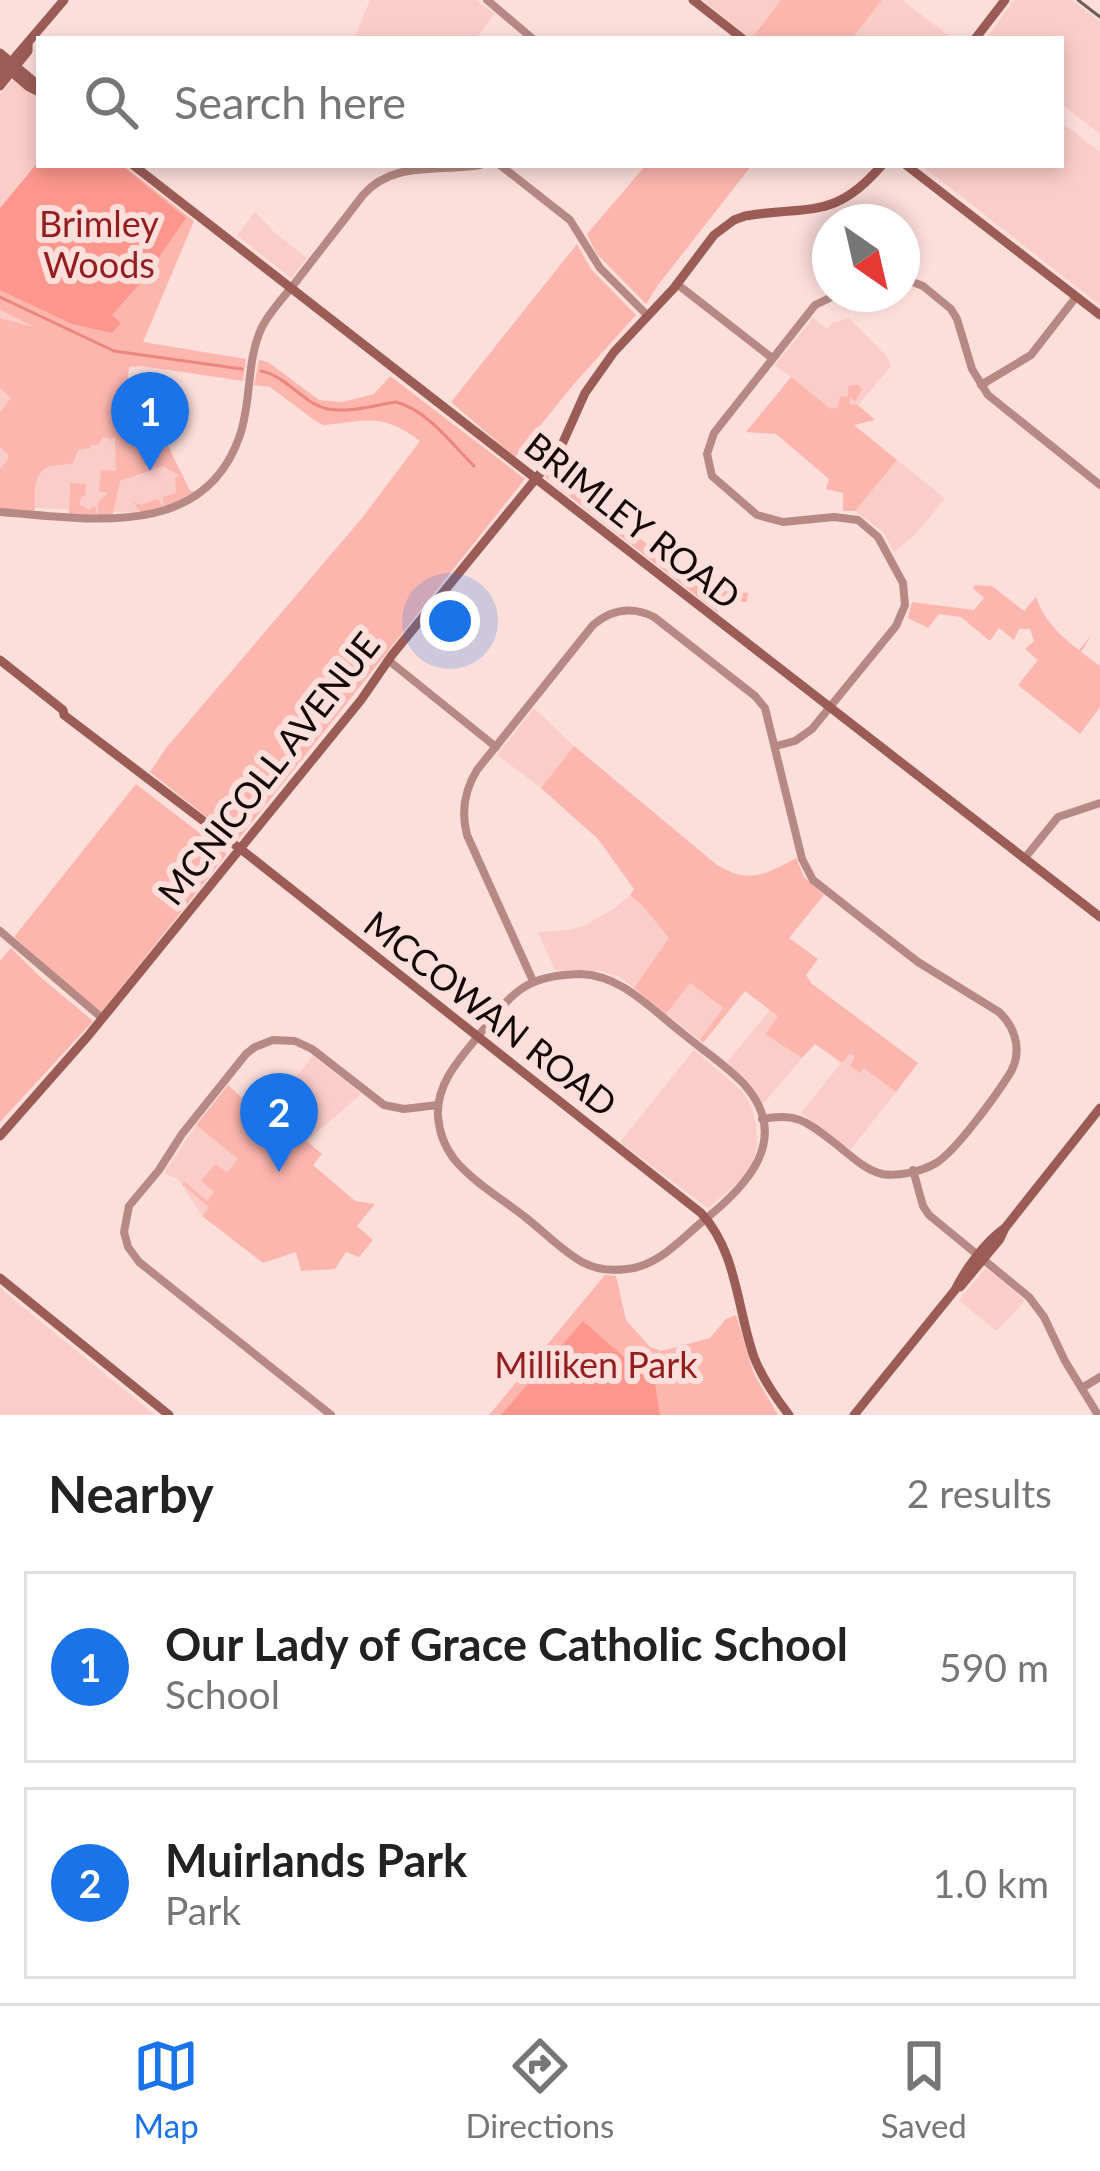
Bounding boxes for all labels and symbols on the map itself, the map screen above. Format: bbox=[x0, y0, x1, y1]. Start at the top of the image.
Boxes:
park label: Brimley Woods bbox=[39, 201, 159, 286]
north arrow bbox=[812, 204, 920, 312]
pin: 1 bbox=[111, 372, 189, 471]
street label: BRIMLEY ROAD bbox=[517, 422, 749, 618]
your location bbox=[420, 591, 480, 651]
street label: MCNICOLL AVENUE bbox=[148, 623, 388, 913]
street label: MCCOWAN ROAD bbox=[356, 901, 626, 1125]
pin: 2 bbox=[240, 1073, 318, 1172]
park label: Milliken Park bbox=[494, 1342, 698, 1386]

